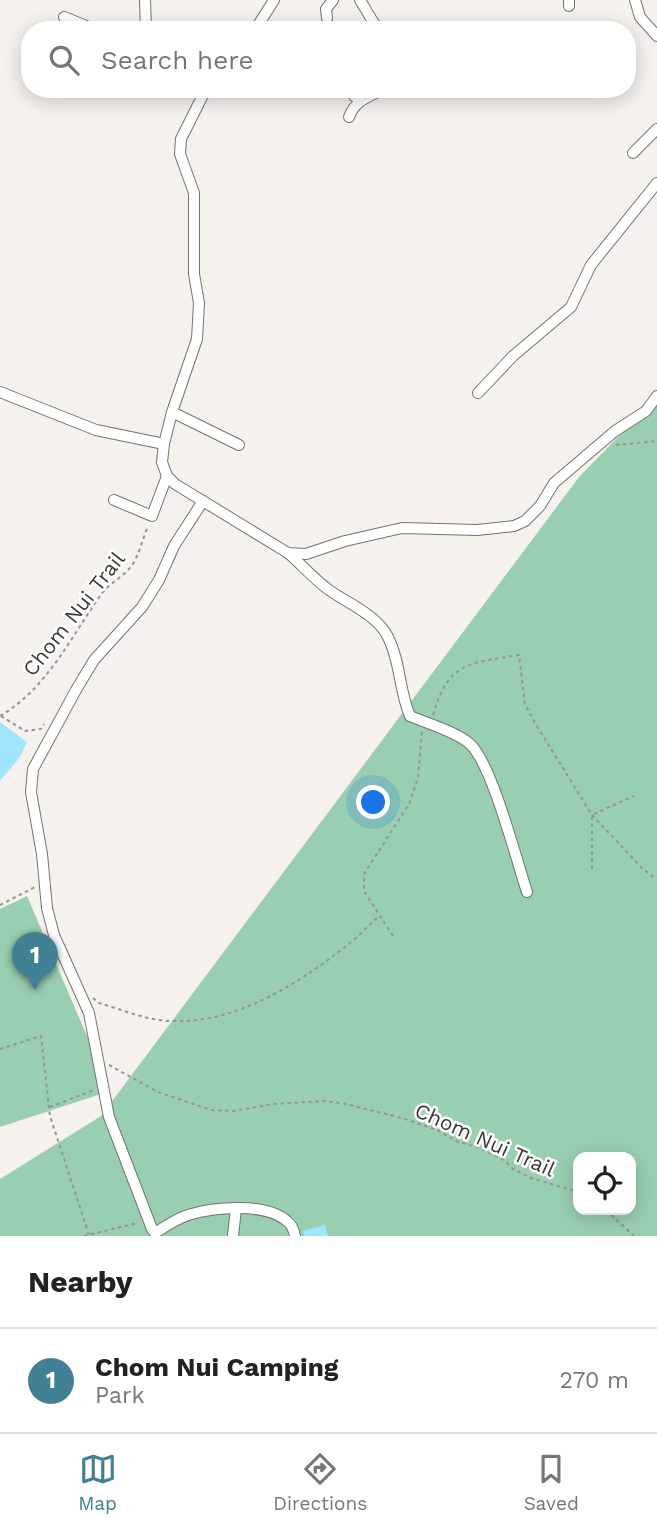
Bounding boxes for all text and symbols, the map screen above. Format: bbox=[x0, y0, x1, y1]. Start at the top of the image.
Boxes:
search box bbox=[21, 21, 636, 98]
icon: search bbox=[45, 41, 83, 79]
text: Search here bbox=[101, 45, 253, 75]
street label: Chom Nui Trail bbox=[17, 546, 130, 681]
your location bbox=[356, 785, 390, 819]
pin: 1 bbox=[12, 932, 58, 990]
street label: Chom Nui Trail bbox=[411, 1097, 560, 1182]
map controls bbox=[573, 1152, 636, 1215]
button: locate bbox=[573, 1152, 636, 1215]
text: Nearby bbox=[28, 1264, 133, 1299]
text: Chom Nui Camping bbox=[95, 1352, 338, 1382]
text: 1 bbox=[46, 1367, 56, 1394]
text: 270 m bbox=[560, 1367, 629, 1394]
text: Park bbox=[95, 1382, 144, 1409]
tab: Map bbox=[78, 1450, 117, 1515]
tab: Directions bbox=[273, 1450, 367, 1515]
tab: Saved bbox=[524, 1450, 579, 1515]

